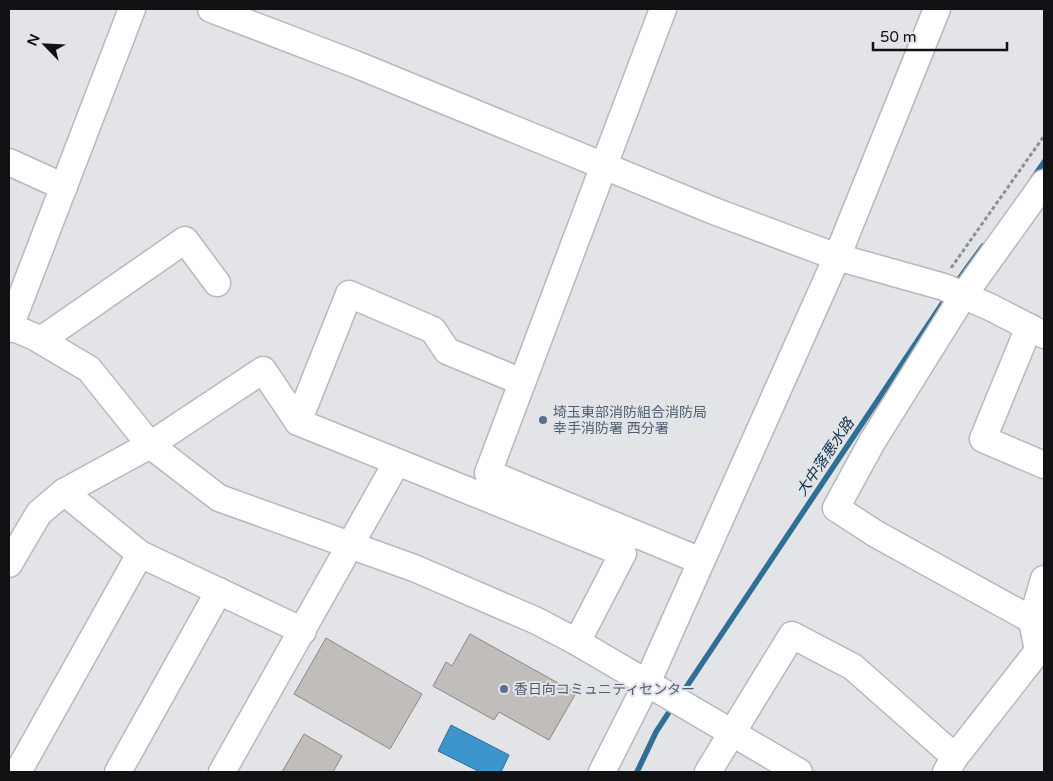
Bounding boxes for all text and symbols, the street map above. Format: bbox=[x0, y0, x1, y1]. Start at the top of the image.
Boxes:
north arrow bbox=[20, 20, 70, 70]
scale bar bbox=[873, 20, 1007, 52]
text: 50 m bbox=[880, 28, 917, 46]
text: N bbox=[24, 31, 44, 49]
place label: 埼玉東部消防組合消防局 幸手消防署 西分署 bbox=[553, 404, 707, 437]
water label: 大中落悪水路 bbox=[792, 413, 859, 499]
marker: 埼玉東部消防組合消防局 幸手消防署 西分署 bbox=[537, 414, 549, 426]
place label: 香日向コミュニティセンター bbox=[514, 681, 695, 698]
marker: 香日向コミュニティセンター bbox=[498, 683, 510, 695]

